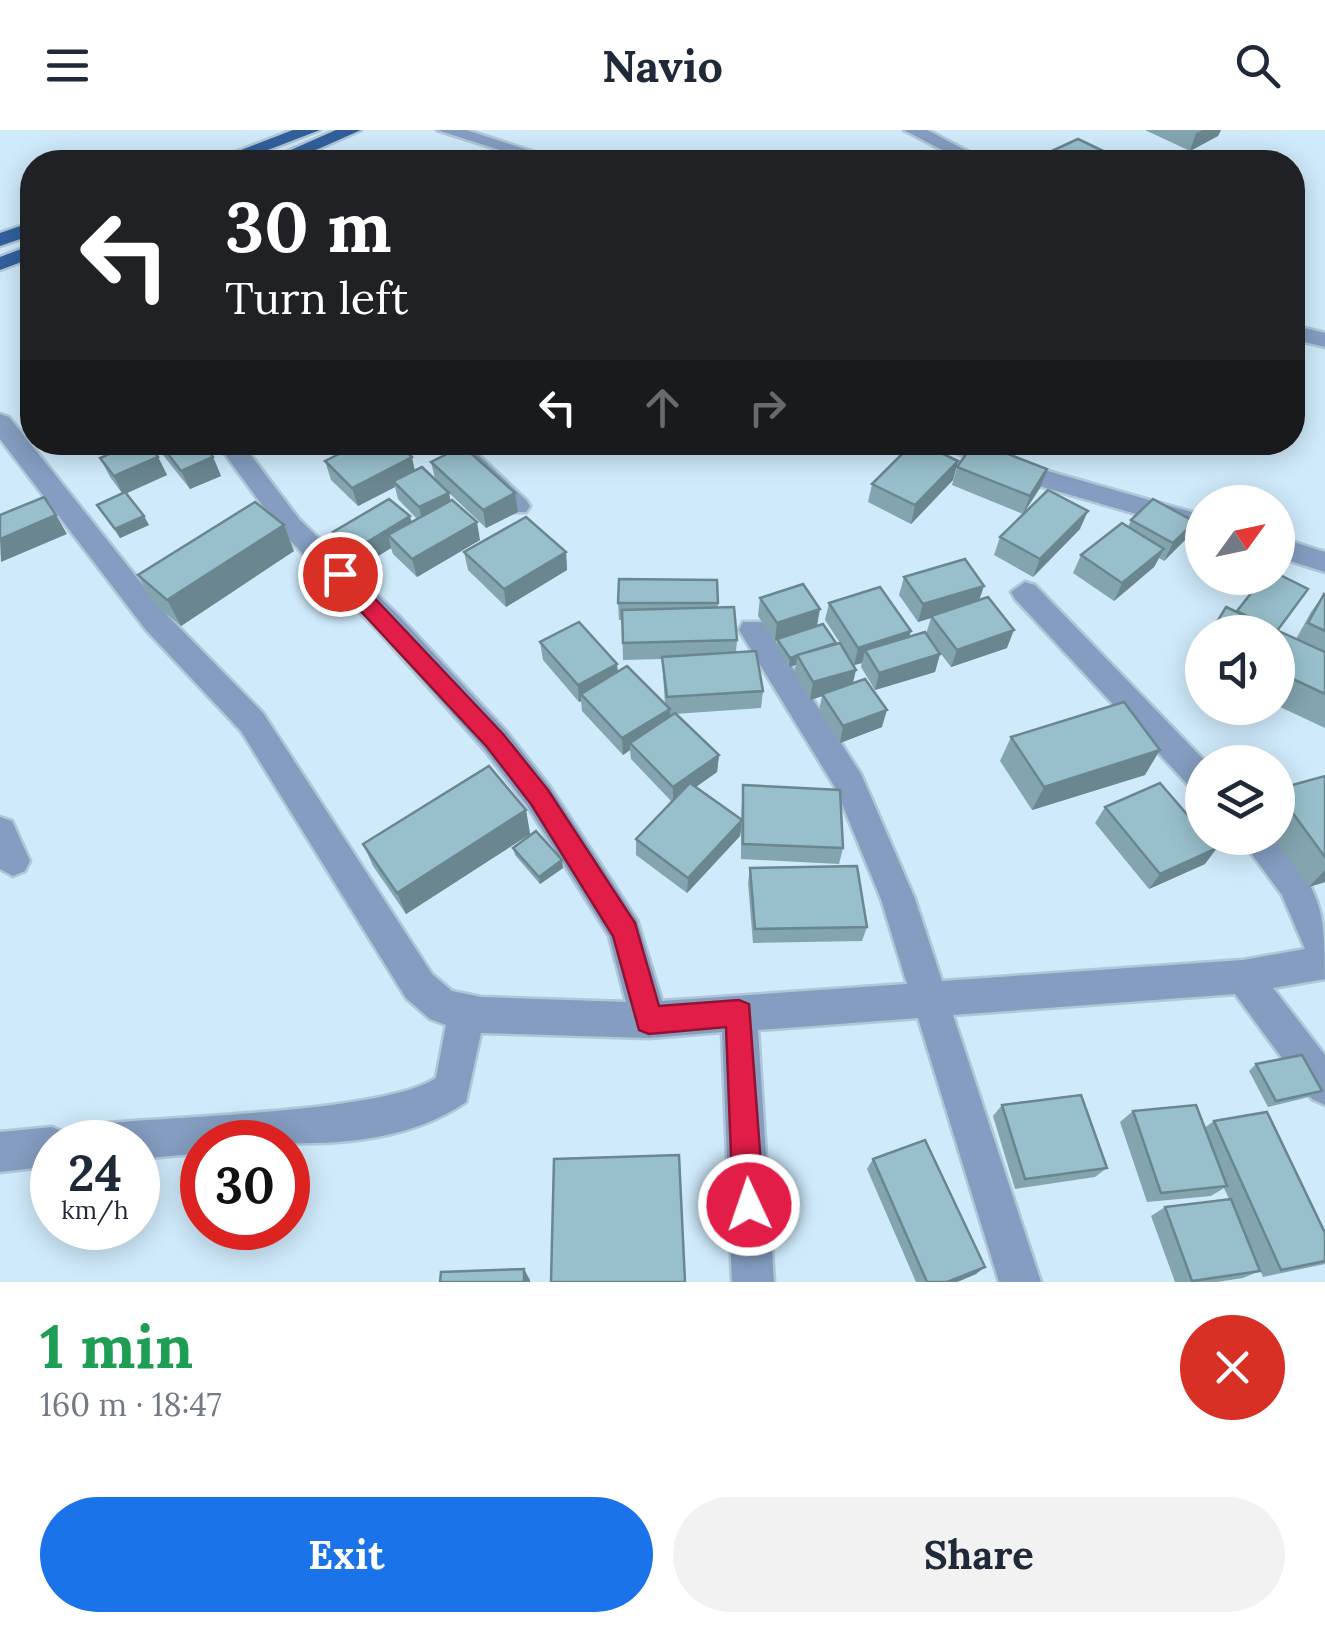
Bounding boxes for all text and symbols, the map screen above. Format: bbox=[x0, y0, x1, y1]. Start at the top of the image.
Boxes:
text: Navio bbox=[602, 37, 723, 94]
icon: menu bbox=[40, 38, 95, 93]
icon: search bbox=[1230, 38, 1285, 93]
text: 30 m bbox=[225, 182, 392, 271]
icon: left bbox=[60, 190, 190, 320]
text: Turn left bbox=[225, 269, 408, 326]
icon: left bbox=[530, 380, 585, 435]
icon: ahead bbox=[635, 380, 690, 435]
icon: right bbox=[740, 380, 795, 435]
north arrow bbox=[1185, 485, 1295, 595]
map controls bbox=[1185, 485, 1295, 855]
pin bbox=[298, 532, 383, 617]
icon: arrive bbox=[313, 547, 368, 602]
button: sound bbox=[1185, 615, 1295, 725]
button: layers bbox=[1185, 745, 1295, 855]
speed limit sign: 30 bbox=[180, 1120, 310, 1250]
text: 24 bbox=[68, 1141, 122, 1205]
position arrow bbox=[697, 1153, 801, 1257]
text: km/h bbox=[61, 1194, 129, 1226]
text: 1 min bbox=[40, 1308, 193, 1384]
button: close bbox=[1180, 1315, 1285, 1420]
text: 160 m · 18:47 bbox=[40, 1384, 222, 1425]
button: Exit bbox=[40, 1497, 653, 1612]
button: Share bbox=[673, 1497, 1285, 1612]

